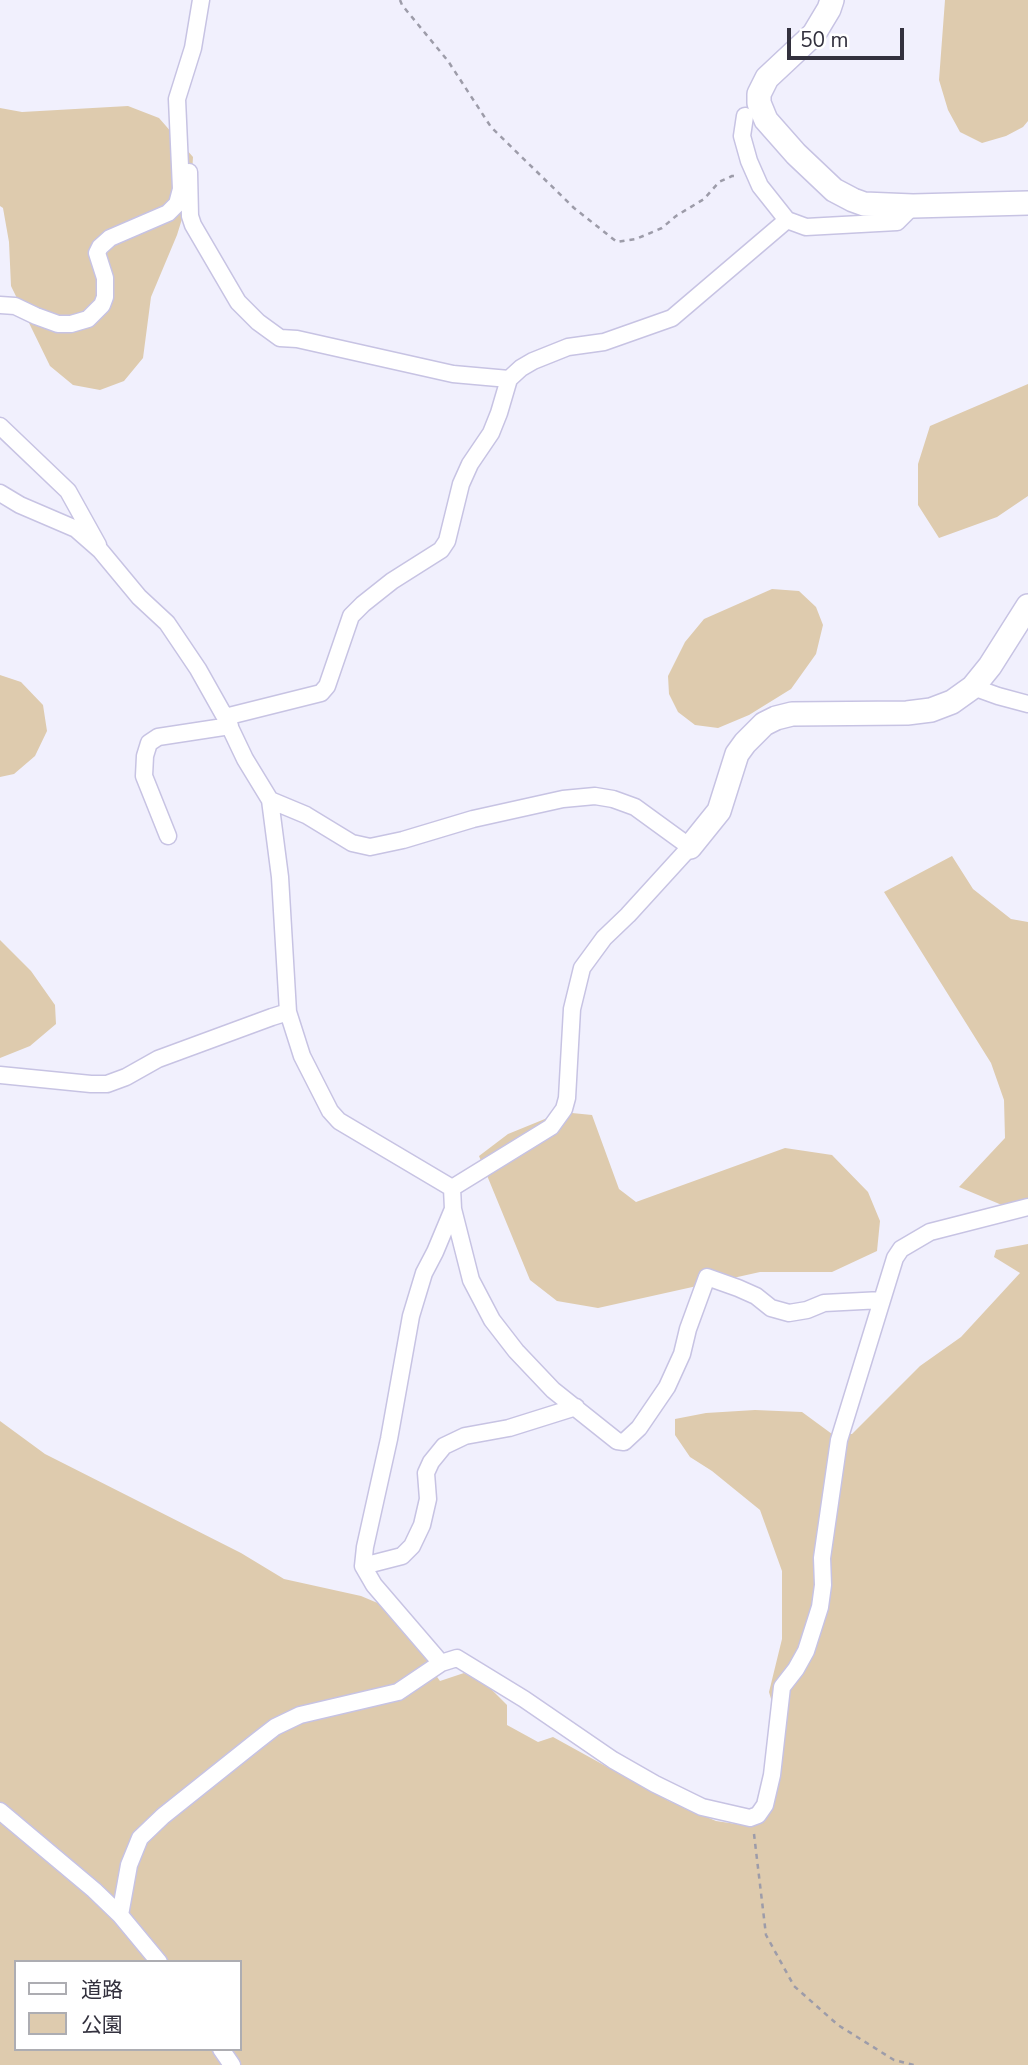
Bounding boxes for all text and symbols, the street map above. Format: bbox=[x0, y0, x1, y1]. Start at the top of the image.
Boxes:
scale bar bbox=[790, 14, 907, 58]
text: 50 m bbox=[800, 26, 849, 54]
legend bbox=[14, 1960, 242, 2051]
text: 道路 bbox=[81, 1976, 123, 2004]
text: 公園 bbox=[81, 2011, 123, 2039]

